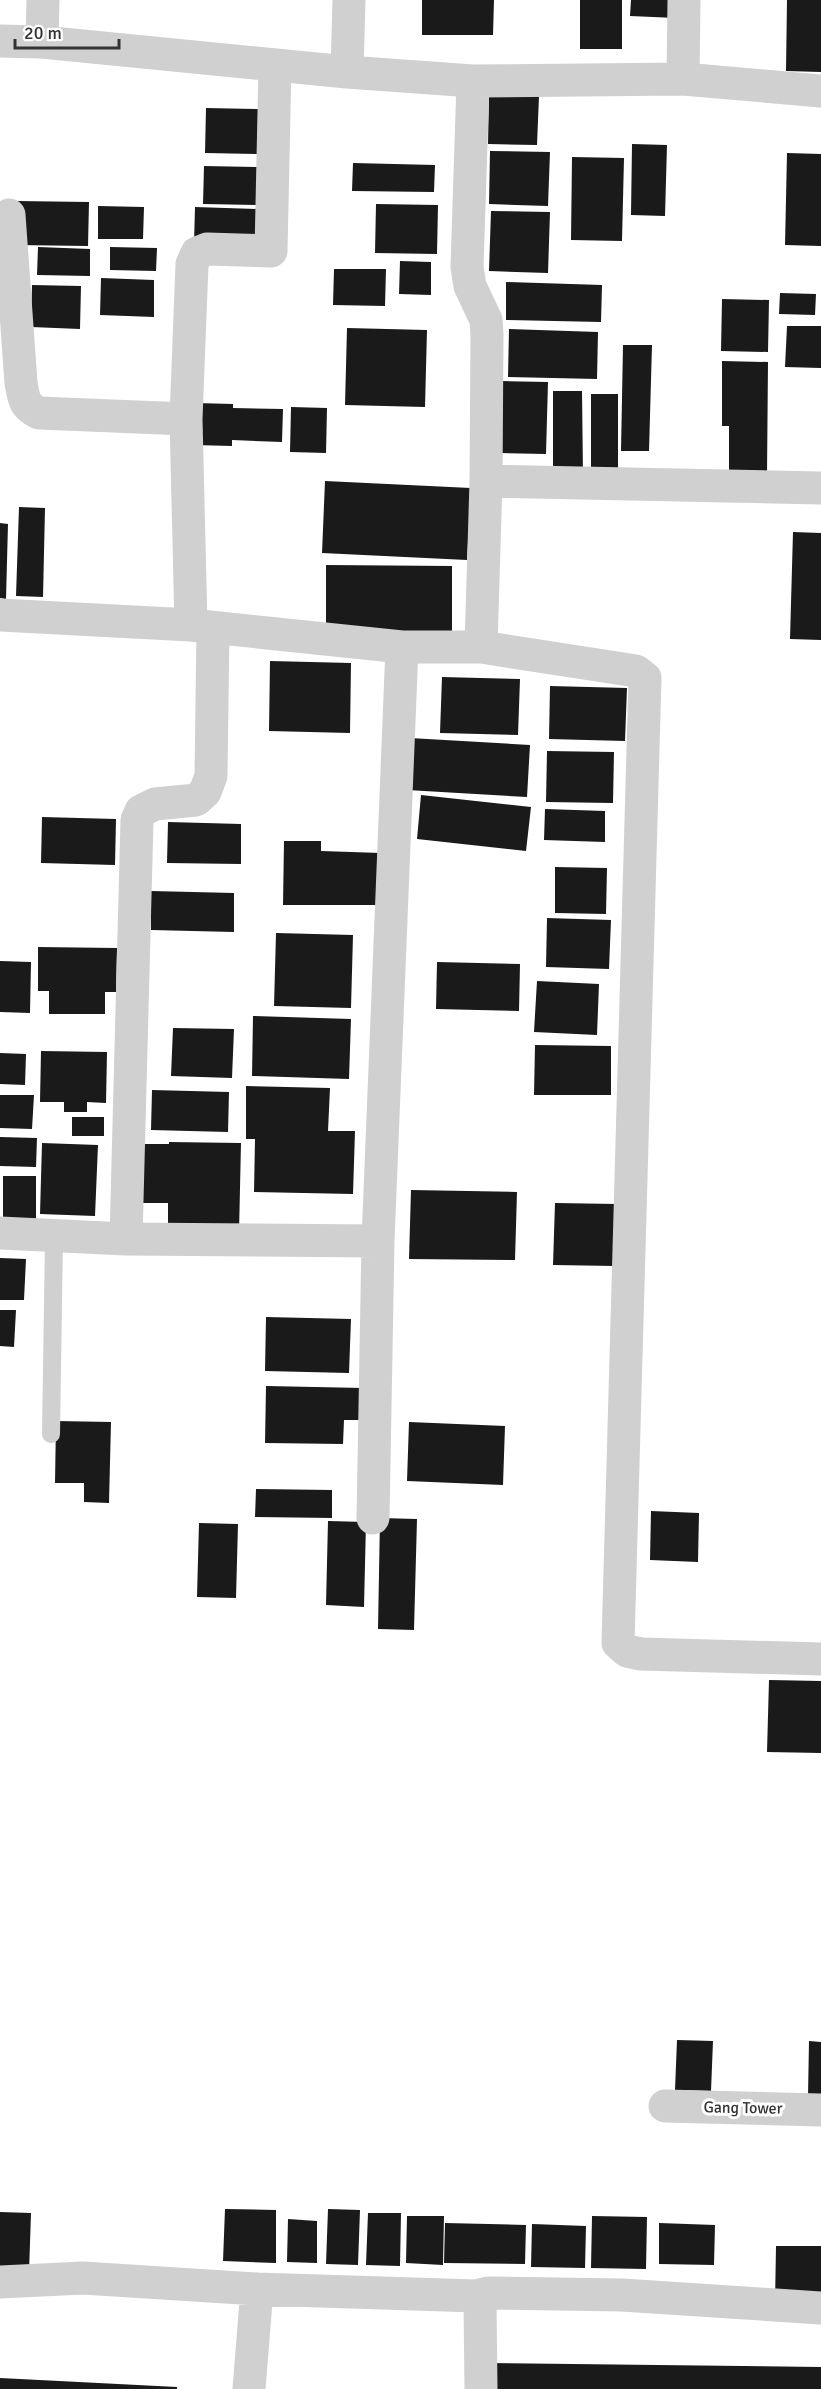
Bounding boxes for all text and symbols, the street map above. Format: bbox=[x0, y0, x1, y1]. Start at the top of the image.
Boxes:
scale bar bbox=[15, 12, 118, 50]
text: 20 m bbox=[24, 22, 62, 44]
street label: Gang Tower bbox=[703, 2097, 783, 2119]

